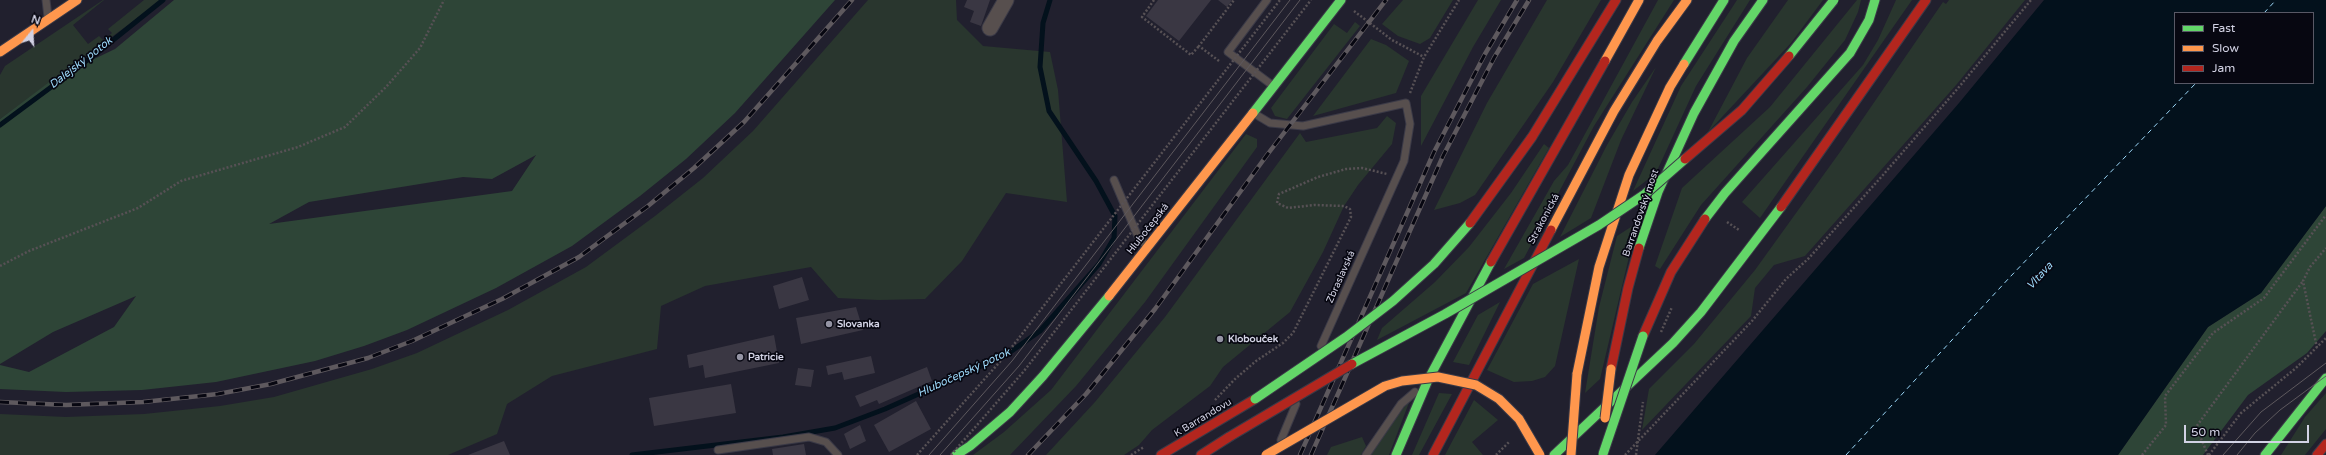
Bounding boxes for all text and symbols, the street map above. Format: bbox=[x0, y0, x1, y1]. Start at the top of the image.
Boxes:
north arrow bbox=[12, 12, 52, 52]
legend bbox=[2174, 12, 2314, 84]
text: N bbox=[30, 13, 42, 28]
text: Fast bbox=[2212, 21, 2235, 35]
water label: Dalejský potok bbox=[47, 34, 115, 92]
text: Slow bbox=[2212, 41, 2239, 55]
text: Jam bbox=[2212, 61, 2235, 75]
street label: Barrandovský most bbox=[1620, 168, 1662, 258]
street label: Strakonická bbox=[1526, 192, 1562, 246]
street label: Hlubočepská bbox=[1124, 201, 1172, 257]
street label: Zbraslavská bbox=[1324, 249, 1358, 305]
water label: Vltava bbox=[2024, 260, 2056, 292]
place label: Slovanka bbox=[837, 318, 879, 330]
marker: Slovanka bbox=[824, 319, 834, 329]
place label: Klobouček bbox=[1228, 333, 1278, 345]
marker: Klobouček bbox=[1215, 334, 1225, 344]
water label: Hlubočepský potok bbox=[916, 346, 1012, 400]
place label: Patricie bbox=[748, 351, 784, 363]
marker: Patricie bbox=[735, 352, 745, 362]
street label: K Barrandovu bbox=[1172, 396, 1234, 440]
scale bar bbox=[2186, 417, 2311, 443]
text: 50 m bbox=[2191, 425, 2220, 439]

